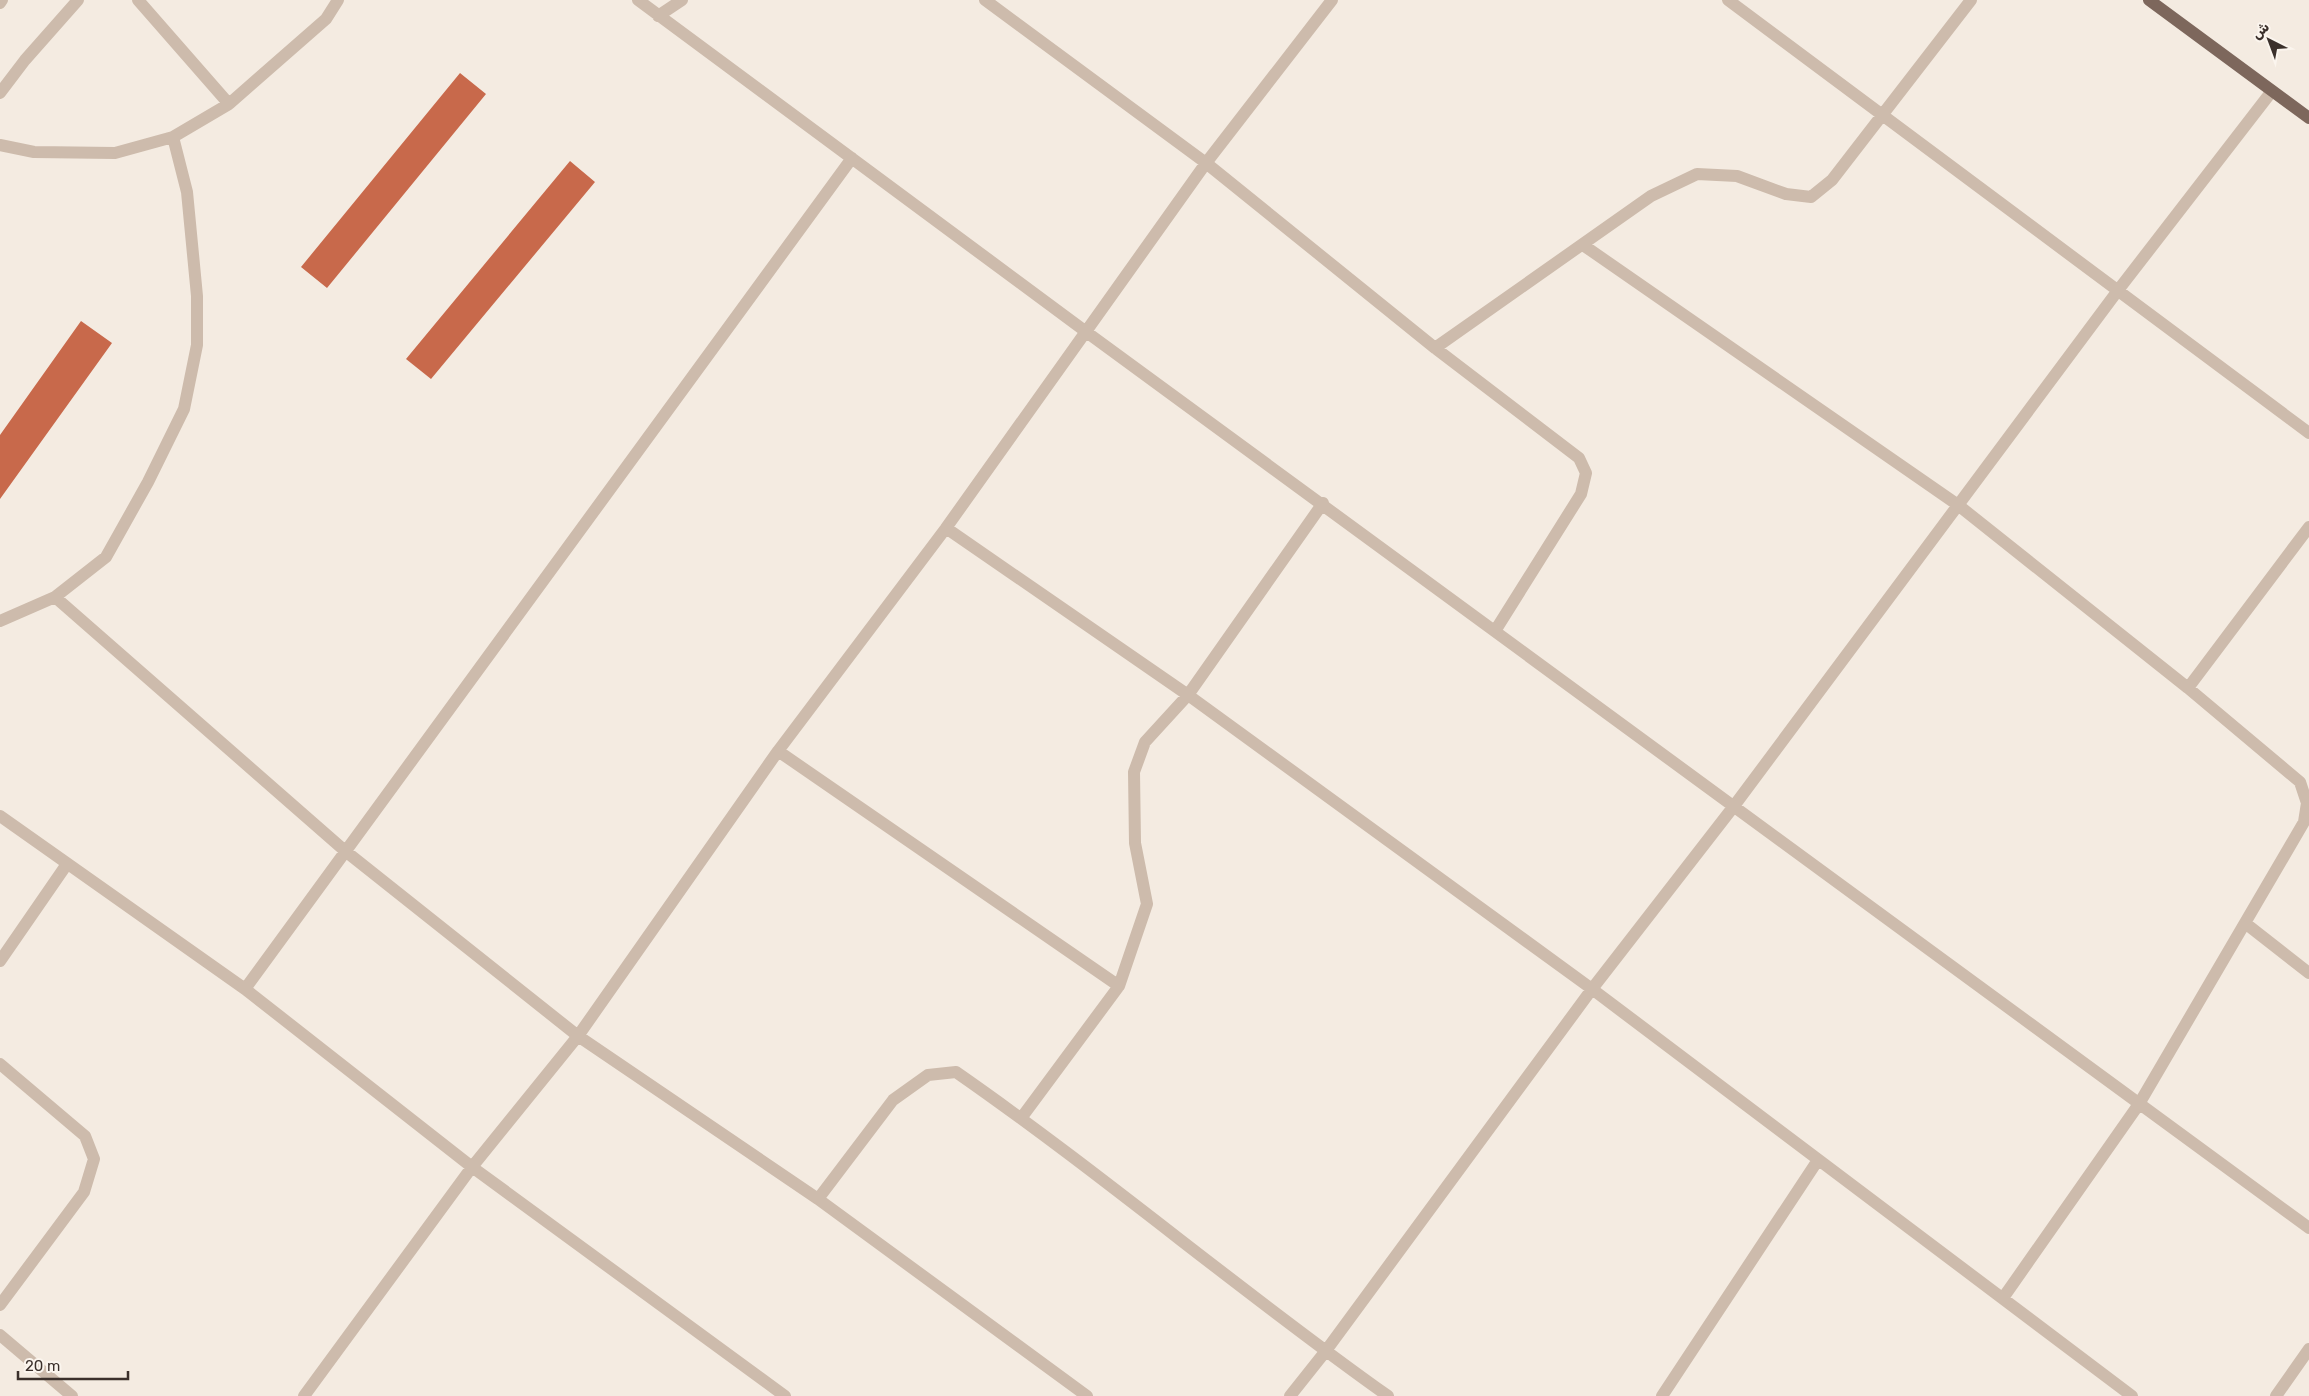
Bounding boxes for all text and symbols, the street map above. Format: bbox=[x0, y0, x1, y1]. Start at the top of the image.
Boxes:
north arrow bbox=[2244, 15, 2294, 65]
text: ش bbox=[2248, 18, 2273, 43]
scale bar bbox=[18, 1348, 128, 1380]
text: 20 m bbox=[25, 1357, 60, 1375]

